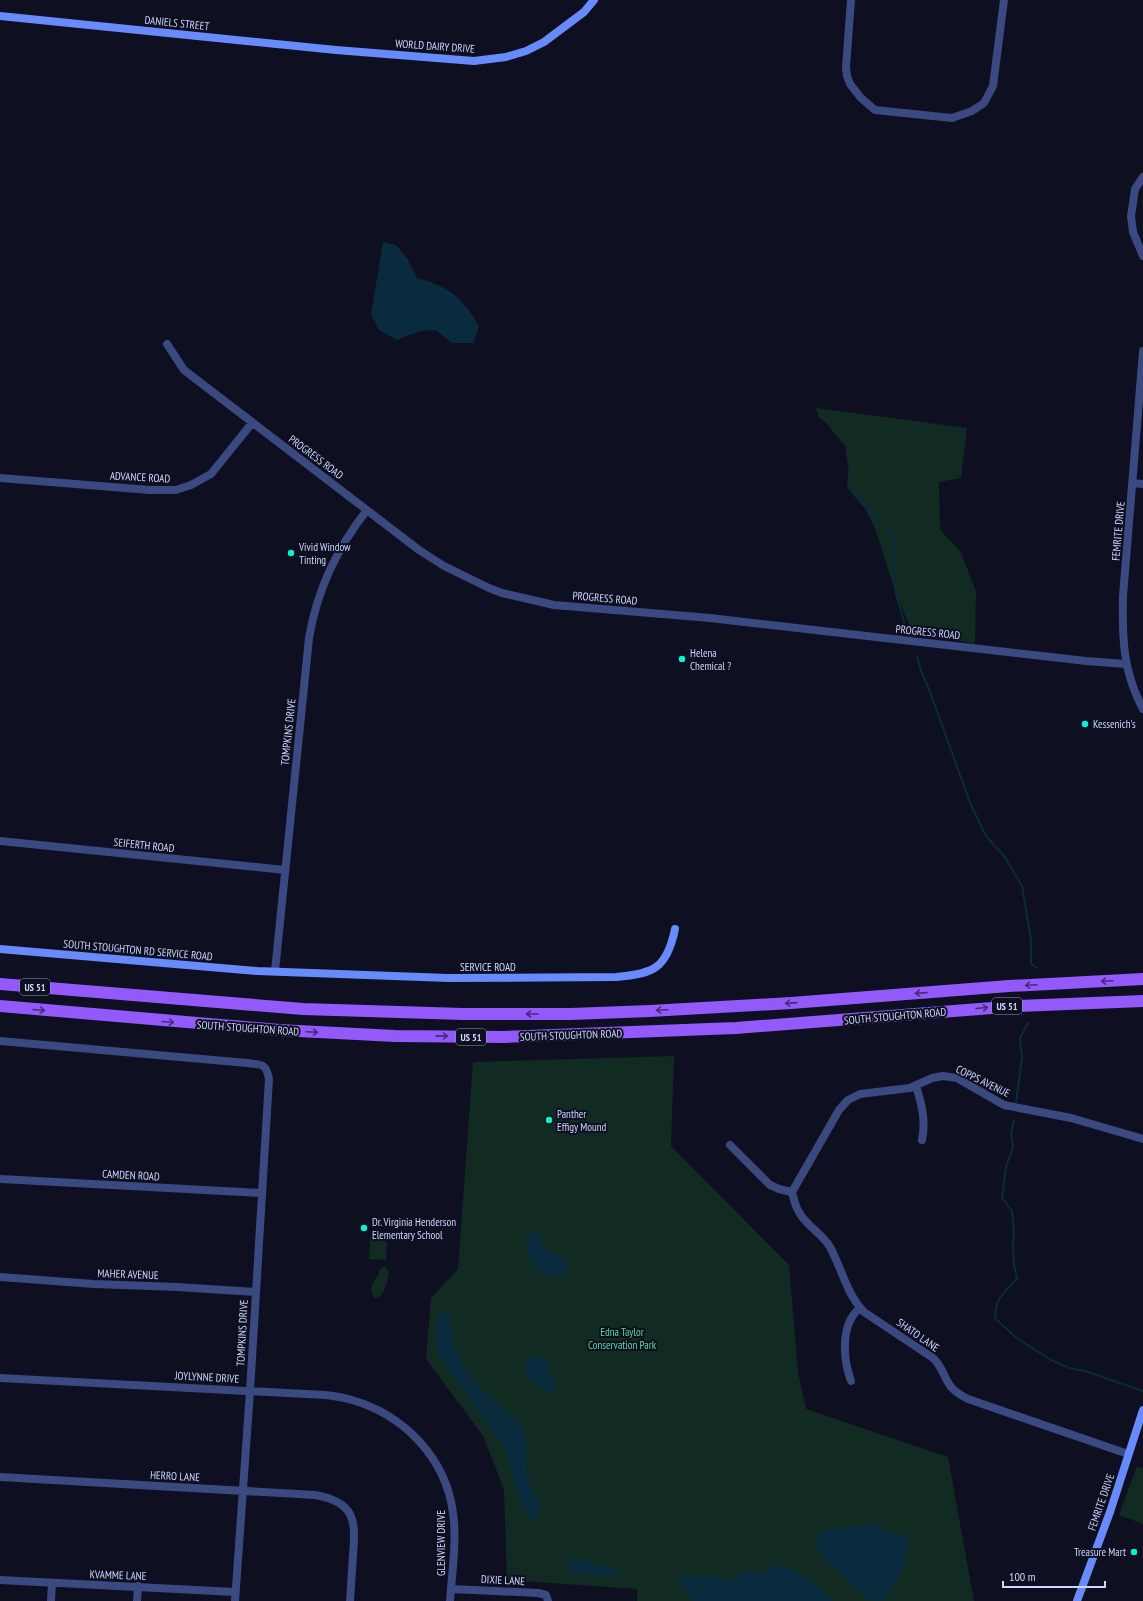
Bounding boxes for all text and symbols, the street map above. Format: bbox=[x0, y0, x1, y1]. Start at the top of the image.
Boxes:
street label: DANIELS STREET bbox=[144, 13, 210, 33]
street label: WORLD DAIRY DRIVE bbox=[395, 36, 476, 56]
street label: PROGRESS ROAD bbox=[286, 432, 346, 482]
street label: ADVANCE ROAD bbox=[109, 468, 171, 486]
street label: FEMRITE DRIVE bbox=[1108, 500, 1128, 561]
place label: Vivid Window Tinting bbox=[298, 540, 351, 567]
marker: Vivid Window Tinting bbox=[286, 548, 296, 558]
street label: PROGRESS ROAD bbox=[572, 588, 638, 608]
street label: PROGRESS ROAD bbox=[895, 622, 961, 642]
place label: Helena Chemical ? bbox=[690, 646, 731, 673]
marker: Helena Chemical ? bbox=[677, 654, 687, 664]
street label: TOMPKINS DRIVE bbox=[278, 698, 298, 766]
place label: Kessenich's bbox=[1093, 717, 1136, 731]
marker: Kessenich's bbox=[1080, 719, 1090, 729]
street label: SEIFERTH ROAD bbox=[113, 835, 175, 855]
street label: SOUTH STOUGHTON RD SERVICE ROAD bbox=[63, 936, 213, 964]
street label: SERVICE ROAD bbox=[460, 960, 516, 974]
one-way arrow bbox=[1101, 977, 1114, 985]
road number: US 51 bbox=[20, 979, 50, 995]
one-way arrow bbox=[1025, 981, 1038, 989]
one-way arrow bbox=[915, 989, 928, 996]
road number: US 51 bbox=[992, 998, 1022, 1014]
one-way arrow bbox=[785, 999, 798, 1006]
street label: SOUTH STOUGHTON ROAD bbox=[843, 1005, 947, 1027]
one-way arrow bbox=[975, 1005, 988, 1012]
one-way arrow bbox=[32, 1006, 45, 1014]
one-way arrow bbox=[656, 1007, 669, 1014]
one-way arrow bbox=[526, 1010, 539, 1018]
street label: SOUTH STOUGHTON ROAD bbox=[196, 1017, 300, 1039]
one-way arrow bbox=[161, 1018, 174, 1025]
street label: SOUTH STOUGHTON ROAD bbox=[520, 1026, 623, 1044]
one-way arrow bbox=[305, 1028, 318, 1036]
road number: US 51 bbox=[456, 1029, 486, 1045]
one-way arrow bbox=[435, 1033, 448, 1040]
street label: COPPS AVENUE bbox=[954, 1062, 1013, 1100]
place label: Panther Effigy Mound bbox=[557, 1107, 607, 1134]
marker: Panther Effigy Mound bbox=[544, 1115, 554, 1125]
street label: CAMDEN ROAD bbox=[102, 1167, 160, 1184]
place label: Dr. Virginia Henderson Elementary School bbox=[372, 1215, 456, 1242]
marker: Dr. Virginia Henderson Elementary School bbox=[359, 1223, 369, 1233]
street label: MAHER AVENUE bbox=[97, 1266, 159, 1282]
street label: TOMPKINS DRIVE bbox=[233, 1299, 251, 1367]
street label: SHATO LANE bbox=[894, 1315, 942, 1355]
park label: Edna Taylor Conservation Park bbox=[588, 1325, 657, 1352]
street label: JOYLYNNE DRIVE bbox=[174, 1368, 240, 1386]
street label: HERRO LANE bbox=[150, 1468, 200, 1484]
street label: FEMRITE DRIVE bbox=[1085, 1471, 1117, 1532]
street label: GLENVIEW DRIVE bbox=[434, 1510, 448, 1576]
place label: Treasure Mart bbox=[1074, 1545, 1126, 1559]
marker: Treasure Mart bbox=[1129, 1547, 1139, 1557]
scale bar bbox=[1003, 1563, 1105, 1589]
street label: KVAMME LANE bbox=[89, 1567, 147, 1583]
text: 100 m bbox=[1009, 1569, 1036, 1584]
street label: DIXIE LANE bbox=[481, 1572, 526, 1588]

